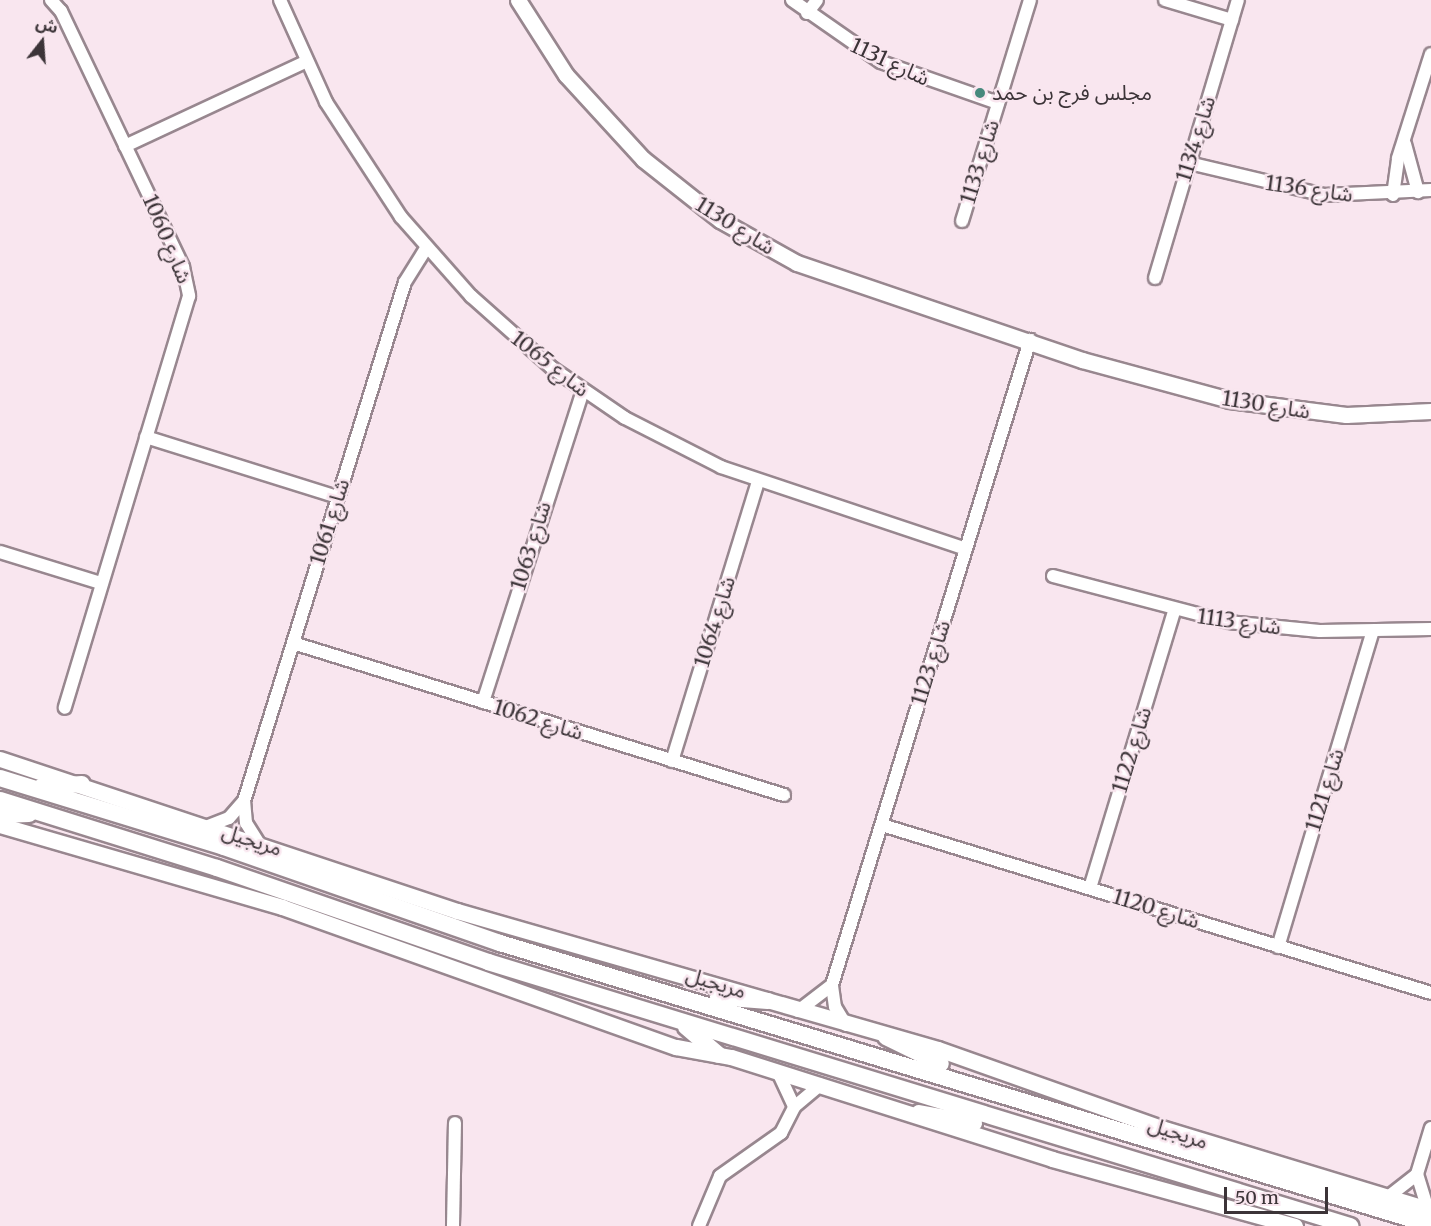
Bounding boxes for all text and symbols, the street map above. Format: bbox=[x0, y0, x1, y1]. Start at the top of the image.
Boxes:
north arrow bbox=[12, 12, 72, 72]
text: ش bbox=[34, 12, 61, 38]
street label: شارع 1131 bbox=[846, 33, 934, 91]
place label: مجلس فرج بن حمد bbox=[992, 80, 1152, 106]
marker: مجلس فرج بن حمد bbox=[973, 86, 987, 100]
street label: شارع 1134 bbox=[1171, 93, 1221, 185]
street label: شارع 1133 bbox=[955, 117, 1005, 207]
street label: شارع 1136 bbox=[1264, 170, 1354, 208]
street label: شارع 1060 bbox=[137, 191, 197, 287]
street label: شارع 1130 bbox=[691, 192, 779, 260]
street label: شارع 1065 bbox=[506, 326, 594, 402]
street label: شارع 1130 bbox=[1220, 386, 1312, 424]
street label: شارع 1061 bbox=[305, 476, 355, 568]
street label: شارع 1063 bbox=[506, 499, 556, 593]
street label: شارع 1064 bbox=[689, 574, 741, 670]
street label: شارع 1113 bbox=[1195, 604, 1283, 640]
street label: شارع 1123 bbox=[906, 617, 956, 709]
street label: شارع 1062 bbox=[490, 694, 586, 746]
street label: شارع 1122 bbox=[1107, 704, 1157, 796]
street label: شارع 1121 bbox=[1300, 746, 1350, 834]
street label: مريجيل bbox=[219, 819, 285, 861]
street label: شارع 1120 bbox=[1109, 884, 1203, 934]
street label: مريجيل bbox=[683, 962, 749, 1004]
street label: مريجيل bbox=[1145, 1112, 1211, 1154]
scale bar bbox=[1227, 1175, 1330, 1213]
text: 50 m bbox=[1235, 1186, 1279, 1209]

